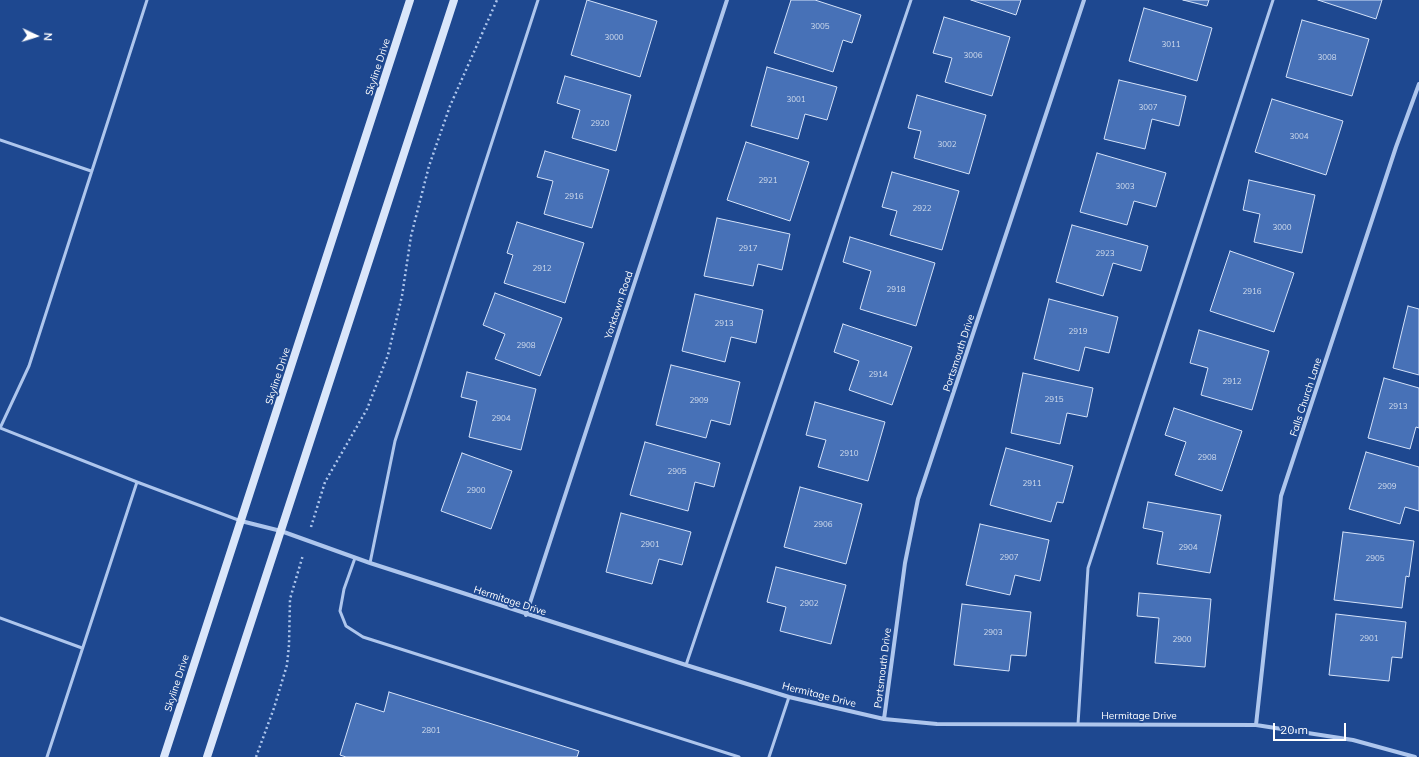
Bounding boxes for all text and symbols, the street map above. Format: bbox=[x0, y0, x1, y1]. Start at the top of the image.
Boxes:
north arrow bbox=[16, 16, 56, 56]
house number: 3005 bbox=[810, 22, 830, 32]
text: N bbox=[41, 32, 55, 41]
house number: 3000 bbox=[604, 33, 624, 43]
street label: Skyline Drive bbox=[363, 37, 393, 97]
house number: 3011 bbox=[1161, 40, 1181, 50]
house number: 3006 bbox=[963, 51, 983, 61]
house number: 3008 bbox=[1317, 53, 1337, 63]
house number: 3001 bbox=[786, 95, 806, 105]
house number: 3007 bbox=[1138, 103, 1158, 113]
house number: 2920 bbox=[590, 119, 610, 129]
house number: 3004 bbox=[1289, 132, 1309, 142]
house number: 3002 bbox=[937, 140, 957, 150]
house number: 2921 bbox=[758, 176, 778, 186]
house number: 3003 bbox=[1115, 182, 1135, 192]
house number: 2916 bbox=[564, 192, 584, 202]
house number: 2922 bbox=[912, 204, 932, 214]
house number: 3000 bbox=[1272, 223, 1292, 233]
house number: 2917 bbox=[738, 244, 758, 254]
house number: 2923 bbox=[1095, 249, 1115, 259]
house number: 2912 bbox=[532, 264, 552, 274]
street label: Yorktown Road bbox=[602, 270, 636, 340]
house number: 2918 bbox=[886, 285, 906, 295]
house number: 2916 bbox=[1242, 287, 1262, 297]
street label: Portsmouth Drive bbox=[941, 313, 977, 393]
house number: 2913 bbox=[714, 319, 734, 329]
house number: 2919 bbox=[1068, 327, 1088, 337]
house number: 2908 bbox=[516, 341, 536, 351]
street label: Skyline Drive bbox=[263, 346, 293, 406]
street label: Falls Church Lane bbox=[1288, 356, 1324, 438]
house number: 2914 bbox=[868, 370, 888, 380]
house number: 2912 bbox=[1222, 377, 1242, 387]
house number: 2915 bbox=[1044, 395, 1064, 405]
house number: 2909 bbox=[689, 396, 709, 406]
house number: 2913 bbox=[1388, 402, 1408, 412]
house number: 2904 bbox=[491, 414, 511, 424]
house number: 2910 bbox=[839, 449, 859, 459]
house number: 2908 bbox=[1197, 453, 1217, 463]
house number: 2905 bbox=[667, 467, 687, 477]
house number: 2911 bbox=[1022, 479, 1042, 489]
house number: 2909 bbox=[1377, 482, 1397, 492]
house number: 2900 bbox=[466, 486, 486, 496]
house number: 2906 bbox=[813, 520, 833, 530]
house number: 2901 bbox=[640, 540, 660, 550]
house number: 2904 bbox=[1178, 543, 1198, 553]
house number: 2907 bbox=[999, 553, 1019, 563]
house number: 2905 bbox=[1365, 554, 1385, 564]
street label: Hermitage Drive bbox=[472, 584, 548, 618]
house number: 2902 bbox=[799, 599, 819, 609]
street label: Portsmouth Drive bbox=[872, 627, 894, 709]
house number: 2903 bbox=[983, 628, 1003, 638]
house number: 2901 bbox=[1359, 634, 1379, 644]
house number: 2900 bbox=[1172, 635, 1192, 645]
street label: Skyline Drive bbox=[162, 653, 192, 713]
street label: Hermitage Drive bbox=[781, 680, 857, 710]
street label: Hermitage Drive bbox=[1101, 710, 1177, 722]
scale bar bbox=[1275, 715, 1348, 741]
text: 20 m bbox=[1280, 722, 1308, 737]
house number: 2801 bbox=[421, 726, 441, 736]

